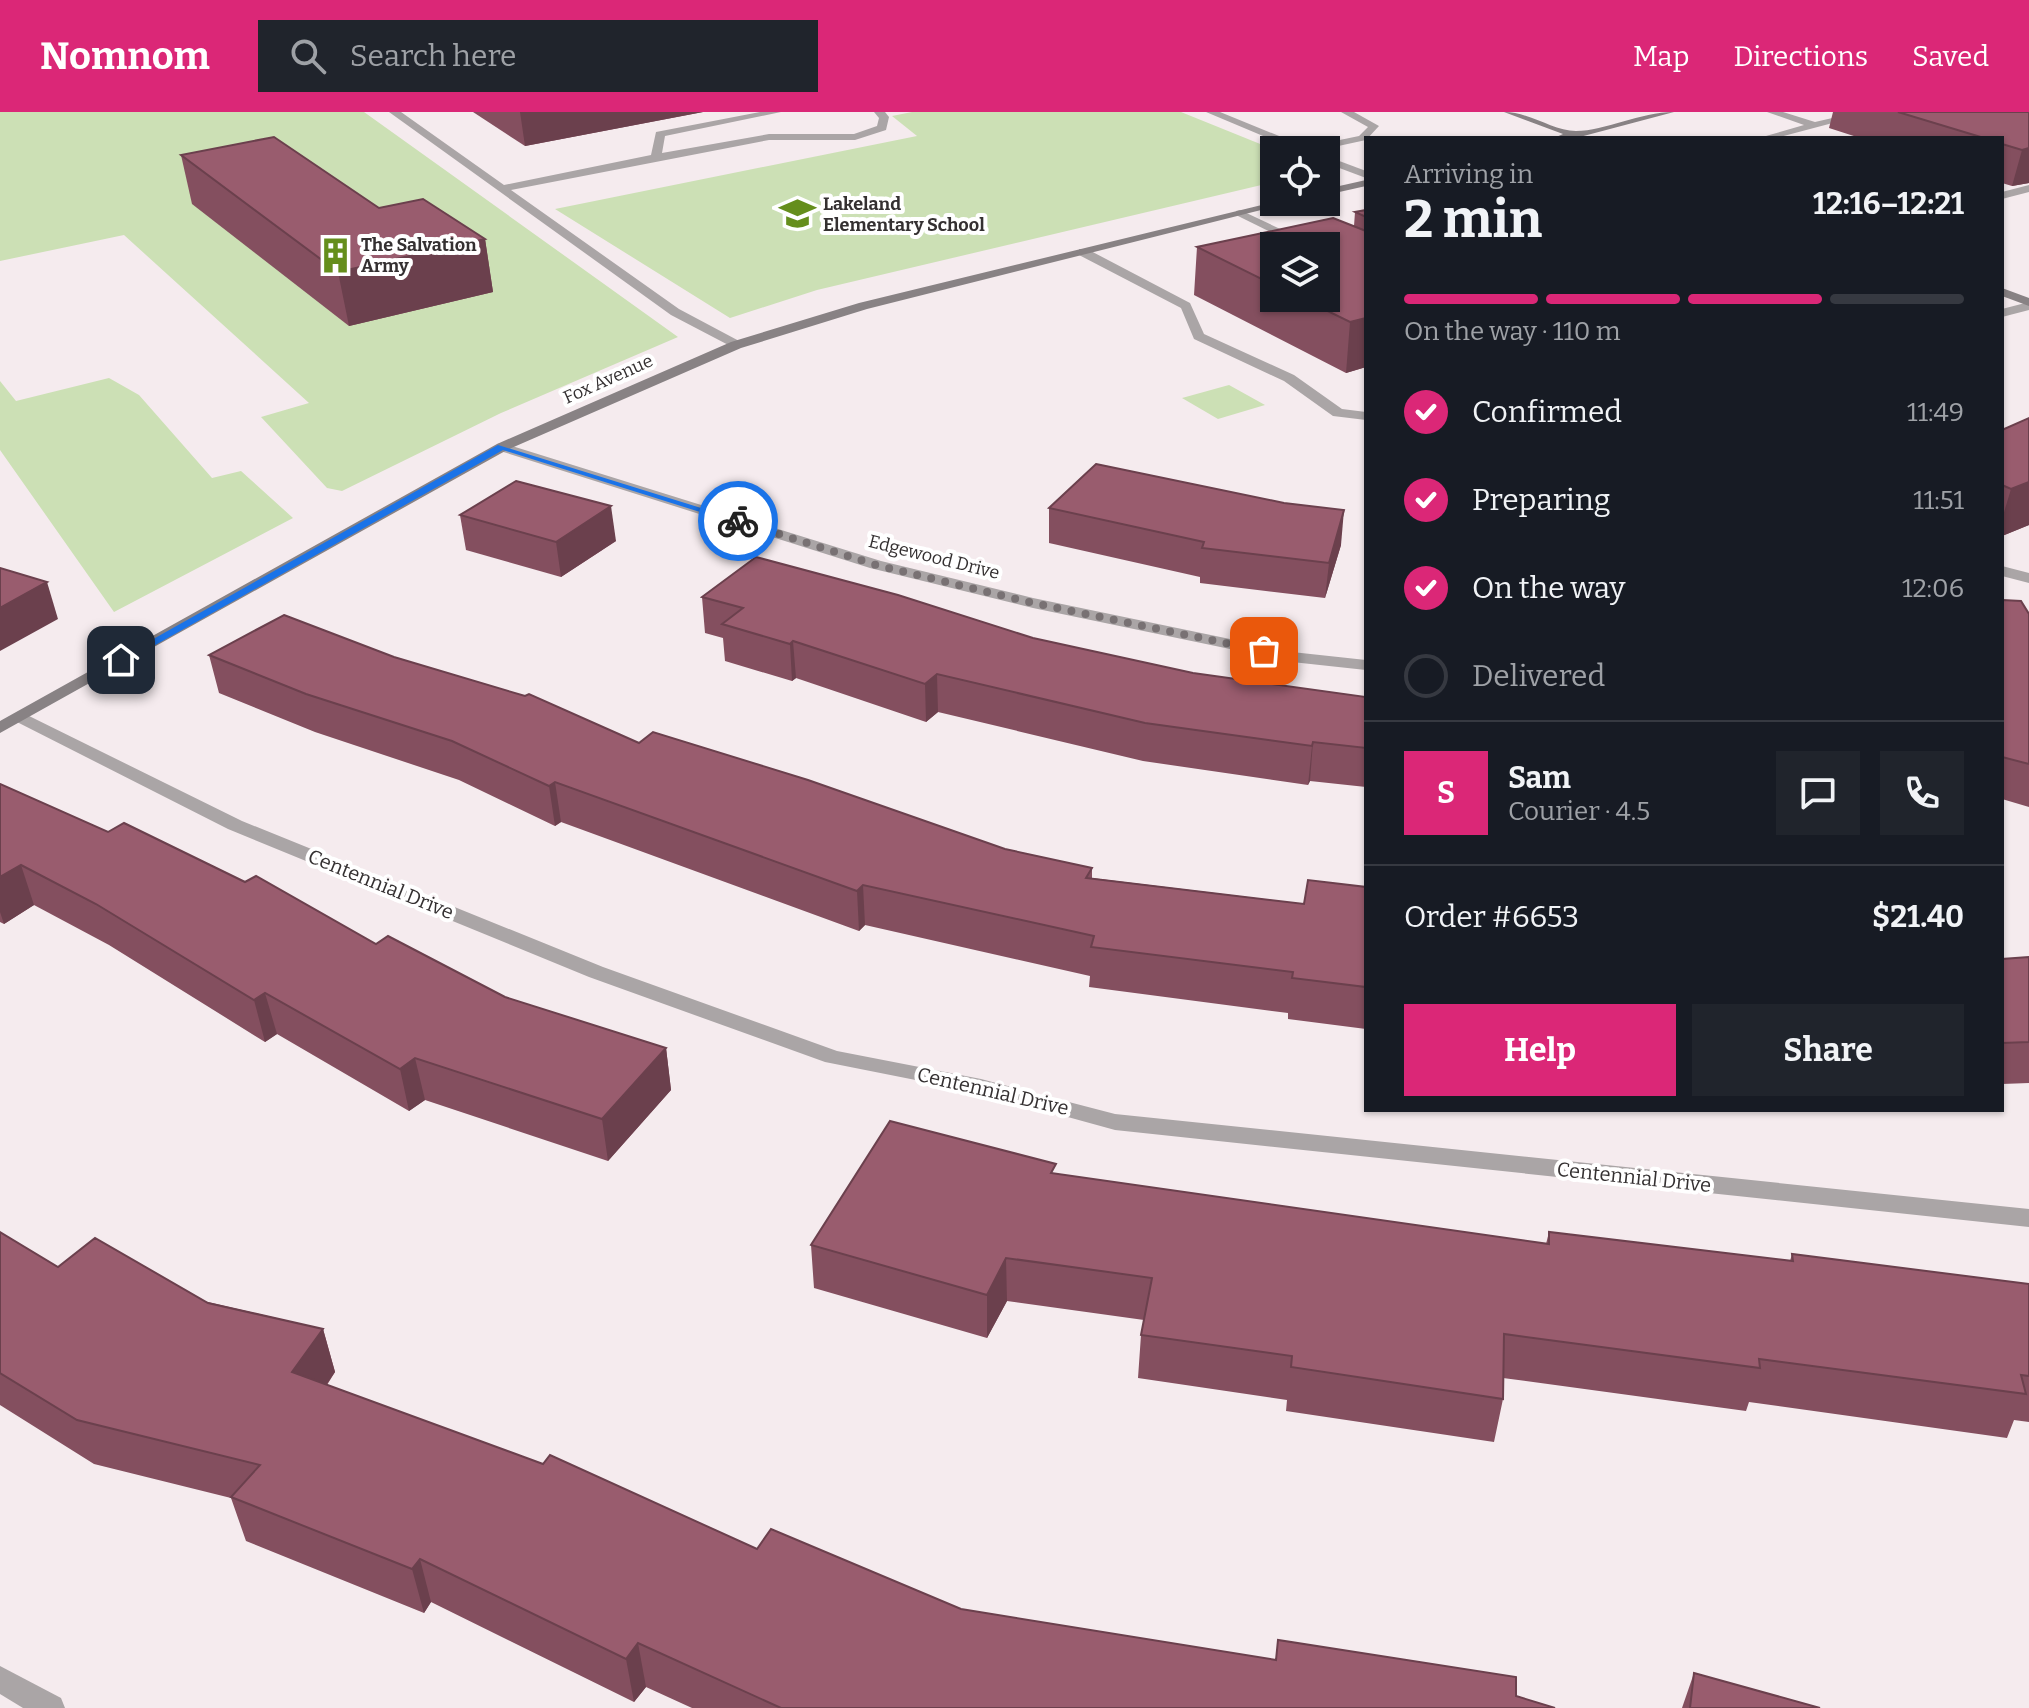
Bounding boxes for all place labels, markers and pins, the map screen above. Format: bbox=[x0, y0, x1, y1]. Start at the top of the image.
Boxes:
place label: Lakeland Elementary School bbox=[823, 193, 985, 236]
school or university icon: Lakeland Elementary School bbox=[778, 195, 816, 233]
place label: The Salvation Army bbox=[361, 234, 477, 277]
building icon: The Salvation Army bbox=[316, 236, 354, 274]
pin bbox=[1230, 617, 1298, 685]
pin bbox=[87, 626, 155, 694]

